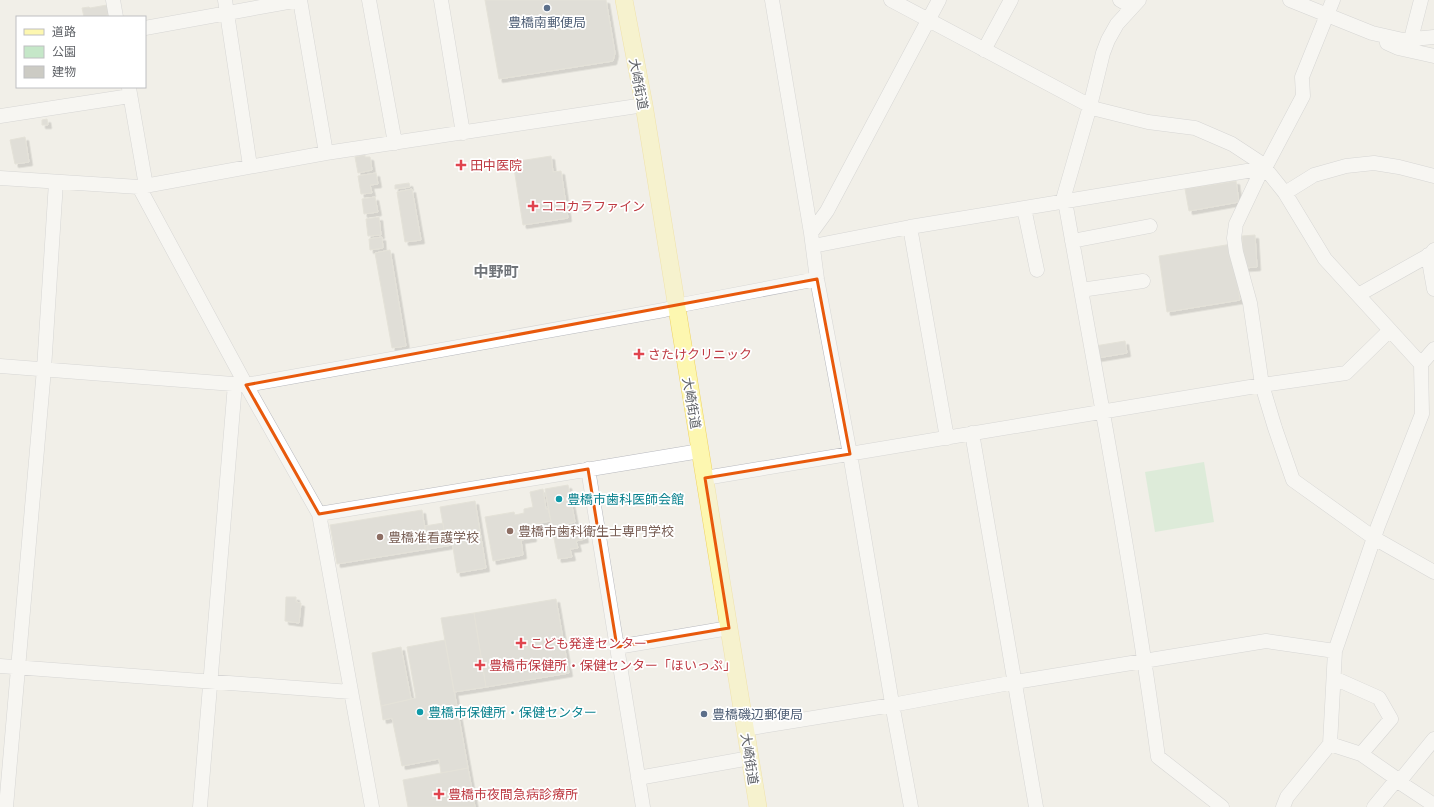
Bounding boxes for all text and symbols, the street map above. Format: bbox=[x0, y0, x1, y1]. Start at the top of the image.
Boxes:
marker: 豊橋南郵便局 bbox=[542, 3, 552, 13]
place label: 豊橋南郵便局 bbox=[508, 14, 586, 30]
legend bbox=[16, 16, 146, 88]
text: 道路 bbox=[52, 24, 76, 38]
text: 公園 bbox=[52, 44, 76, 58]
street label: 大崎街道 bbox=[626, 57, 652, 111]
text: 建物 bbox=[52, 64, 76, 78]
place label: 田中医院 bbox=[470, 157, 522, 173]
marker: 田中医院 bbox=[455, 159, 467, 171]
place label: ココカラファイン bbox=[541, 198, 645, 214]
marker: ココカラファイン bbox=[528, 201, 538, 211]
district label: 中野町 bbox=[473, 262, 519, 280]
place label: さたけクリニック bbox=[648, 346, 752, 362]
marker: さたけクリニック bbox=[633, 348, 645, 360]
street label: 大崎街道 bbox=[680, 376, 704, 430]
place label: 豊橋市歯科医師会館 bbox=[567, 491, 684, 507]
marker: 豊橋市歯科医師会館 bbox=[554, 494, 564, 504]
place label: 豊橋市歯科衛生士専門学校 bbox=[518, 523, 674, 539]
marker: 豊橋市歯科衛生士専門学校 bbox=[505, 526, 515, 536]
place label: 豊橋准看護学校 bbox=[388, 529, 479, 545]
marker: 豊橋准看護学校 bbox=[375, 532, 385, 542]
place label: こども発達センター bbox=[530, 635, 647, 651]
marker: こども発達センター bbox=[515, 637, 527, 649]
place label: 豊橋市保健所・保健センター「ほいっぷ」 bbox=[489, 657, 736, 673]
marker: 豊橋市保健所・保健センター「ほいっぷ」 bbox=[474, 659, 486, 671]
place label: 豊橋市保健所・保健センター bbox=[428, 704, 597, 720]
place label: 豊橋磯辺郵便局 bbox=[712, 706, 803, 722]
marker: 豊橋市保健所・保健センター bbox=[415, 707, 425, 717]
marker: 豊橋磯辺郵便局 bbox=[699, 709, 709, 719]
street label: 大崎街道 bbox=[738, 732, 762, 786]
place label: 豊橋市夜間急病診療所 bbox=[448, 786, 578, 802]
marker: 豊橋市夜間急病診療所 bbox=[433, 788, 445, 800]

